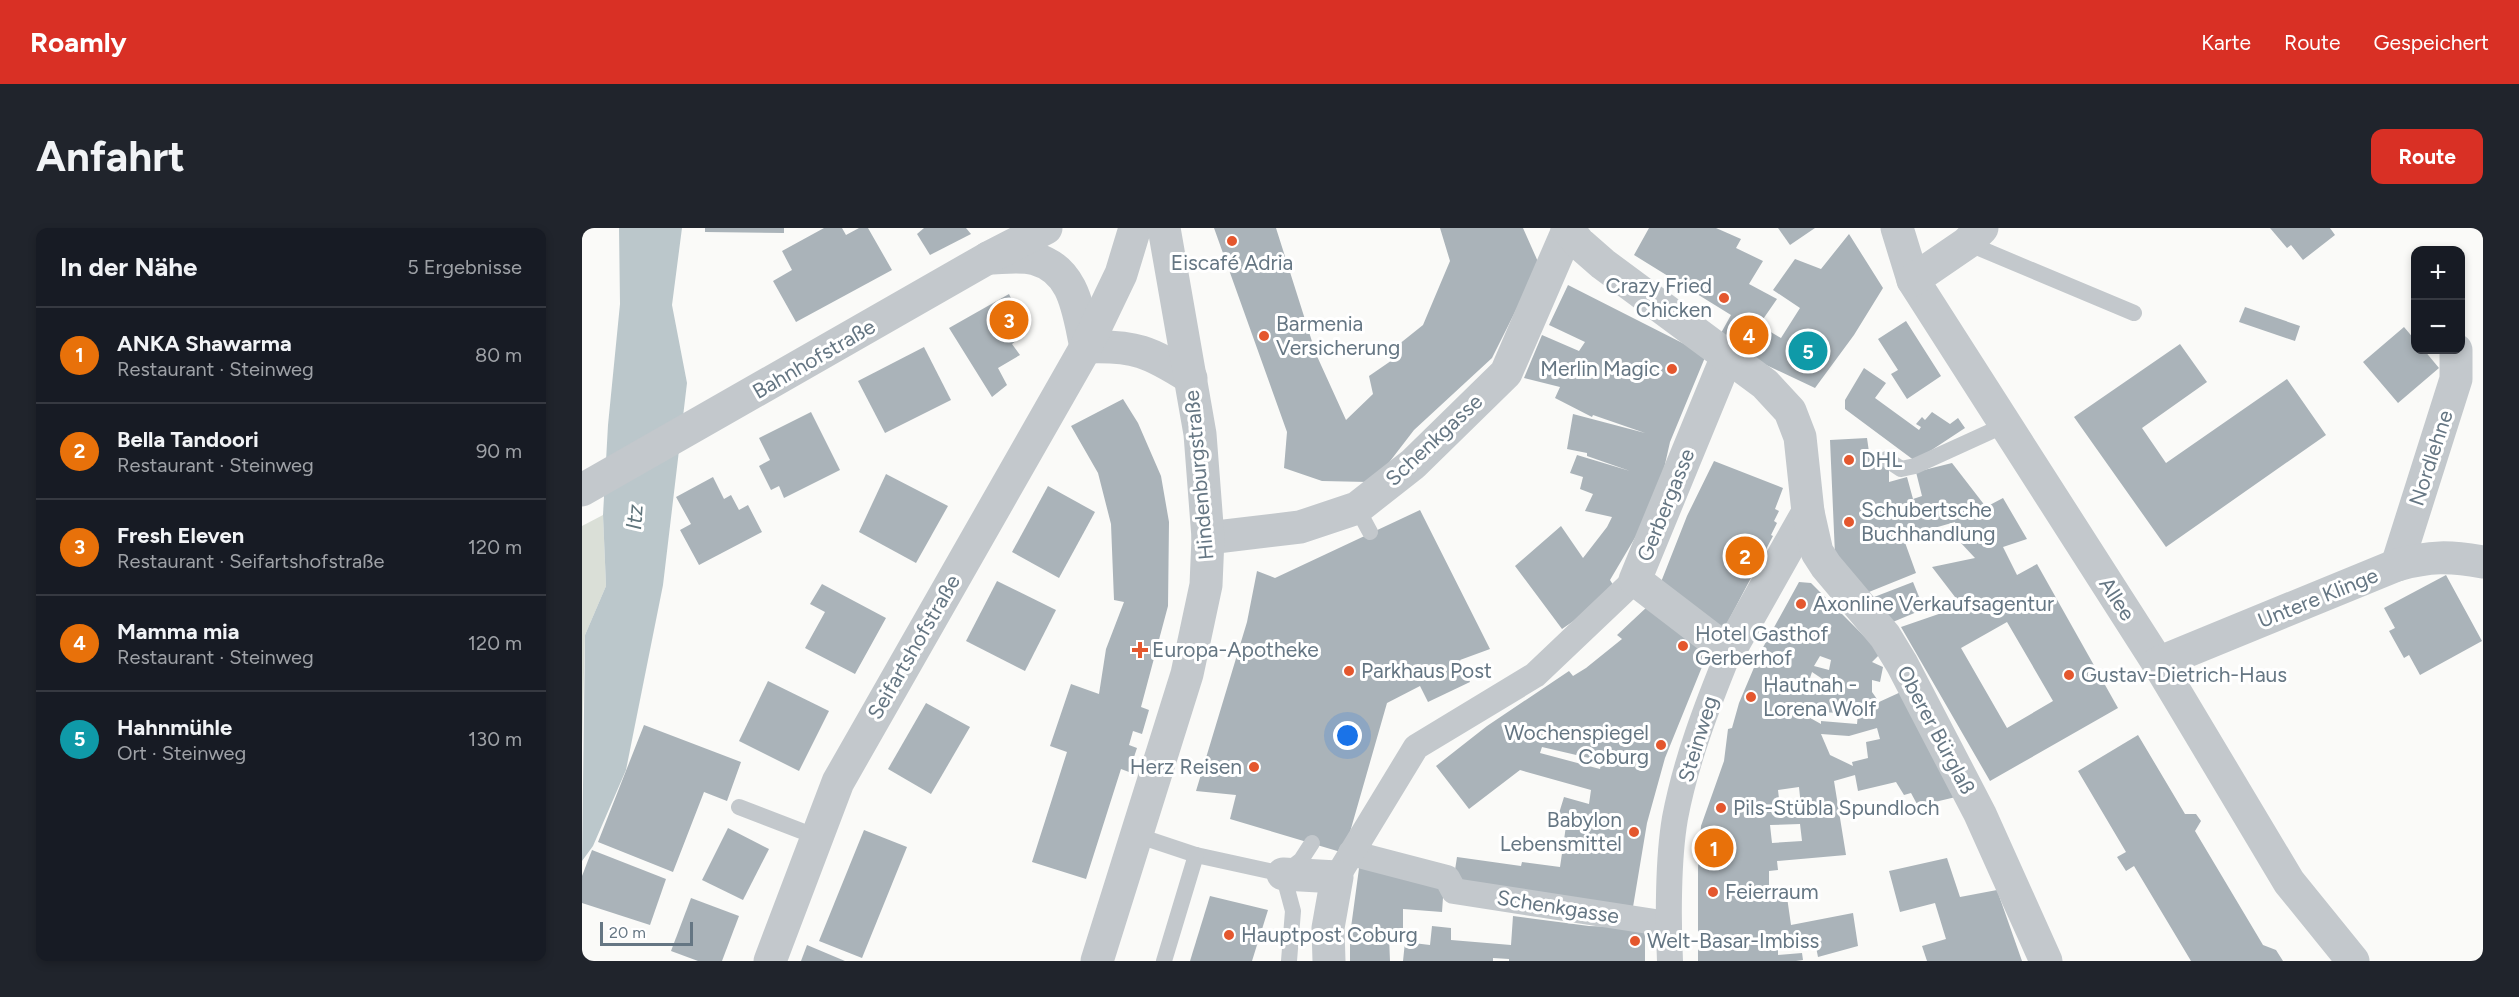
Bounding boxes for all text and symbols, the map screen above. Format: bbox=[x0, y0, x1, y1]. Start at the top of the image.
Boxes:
text: Roamly bbox=[30, 25, 127, 59]
text: Karte bbox=[2201, 30, 2251, 55]
text: Route bbox=[2284, 30, 2340, 55]
text: Gespeichert bbox=[2373, 30, 2489, 55]
button: Route bbox=[2371, 129, 2483, 184]
text: Anfahrt bbox=[36, 131, 185, 182]
marker: Eiscafé Adria bbox=[1225, 234, 1239, 248]
map controls bbox=[2411, 246, 2465, 354]
button: + bbox=[2411, 246, 2465, 300]
place label: Eiscafé Adria bbox=[1171, 250, 1293, 275]
text: In der Nähe bbox=[60, 251, 197, 283]
text: 5 Ergebnisse bbox=[407, 255, 522, 279]
place label: Crazy Fried Chicken bbox=[1606, 273, 1712, 322]
marker: Crazy Fried Chicken bbox=[1717, 291, 1731, 305]
pin: 3 bbox=[990, 298, 1028, 343]
button: − bbox=[2411, 300, 2465, 354]
place label: Barmenia Versicherung bbox=[1276, 311, 1400, 360]
pin: 4 bbox=[1730, 312, 1768, 358]
street label: Bahnhofstraße bbox=[748, 313, 880, 404]
pin: 5 bbox=[1788, 328, 1828, 374]
marker: Barmenia Versicherung bbox=[1257, 329, 1271, 343]
text: ANKA Shawarma bbox=[117, 330, 292, 357]
text: 1 bbox=[75, 343, 84, 367]
text: 80 m bbox=[475, 343, 522, 367]
place label: Merlin Magic bbox=[1540, 356, 1660, 381]
text: Restaurant · Steinweg bbox=[117, 357, 314, 381]
marker: Merlin Magic bbox=[1665, 362, 1679, 376]
street label: Schenkgasse bbox=[1380, 388, 1487, 491]
street label: Hindenburgstraße bbox=[1179, 389, 1218, 561]
street label: Nordlehne bbox=[2403, 407, 2458, 509]
text: Bella Tandoori bbox=[117, 426, 259, 453]
text: 2 bbox=[74, 439, 85, 463]
text: 90 m bbox=[476, 439, 522, 463]
street label: Gerbergasse bbox=[1632, 445, 1700, 565]
place label: DHL bbox=[1861, 447, 1902, 472]
text: Restaurant · Steinweg bbox=[117, 453, 314, 477]
marker: DHL bbox=[1842, 453, 1856, 467]
place label: Schubertsche Buchhandlung bbox=[1861, 497, 1995, 546]
water label: Itz bbox=[620, 503, 649, 531]
marker: Schubertsche Buchhandlung bbox=[1842, 515, 1856, 529]
text: Fresh Eleven bbox=[117, 522, 244, 549]
pin: 2 bbox=[1726, 534, 1764, 578]
text: 3 bbox=[74, 535, 85, 559]
text: 120 m bbox=[468, 535, 522, 559]
text: Restaurant · Seifartshofstraße bbox=[117, 549, 384, 573]
street label: Untere Klinge bbox=[2254, 562, 2382, 633]
street label: Seifartshofstraße bbox=[862, 570, 965, 724]
street label: Allee bbox=[2094, 572, 2141, 625]
place label: Axonline Verkaufsagentur bbox=[1813, 591, 2054, 616]
marker: Axonline Verkaufsagentur bbox=[1794, 597, 1808, 611]
text: Mamma mia bbox=[117, 618, 240, 645]
place label: Hotel Gasthof Gerberhof bbox=[1695, 621, 1828, 670]
text: 4 bbox=[73, 631, 86, 655]
text: 120 m bbox=[468, 631, 522, 655]
place label: Europa-Apotheke bbox=[1152, 637, 1319, 662]
marker: Hotel Gasthof Gerberhof bbox=[1676, 639, 1690, 653]
marker: Europa-Apotheke bbox=[1133, 643, 1147, 657]
text: Restaurant · Steinweg bbox=[117, 645, 314, 669]
place label: Parkhaus Post bbox=[1361, 658, 1492, 683]
street label: Oberer Bürglaß bbox=[1892, 661, 1981, 798]
place label: Gustav-Dietrich-Haus bbox=[2081, 662, 2287, 687]
marker: Parkhaus Post bbox=[1342, 664, 1356, 678]
marker: Gustav-Dietrich-Haus bbox=[2062, 668, 2076, 682]
place label: Hautnah - Lorena Wolf bbox=[1763, 672, 1876, 721]
marker: Hautnah - Lorena Wolf bbox=[1744, 690, 1758, 704]
street label: Steinweg bbox=[1673, 693, 1722, 785]
text: Hahnmühle bbox=[117, 714, 232, 741]
place label: Wochenspiegel Coburg bbox=[1504, 720, 1649, 769]
your location bbox=[1333, 721, 1362, 750]
text: 5 bbox=[74, 727, 85, 751]
text: 130 m bbox=[468, 727, 522, 751]
marker: Wochenspiegel Coburg bbox=[1654, 738, 1668, 752]
text: Ort · Steinweg bbox=[117, 741, 246, 765]
place label: Herz Reisen bbox=[1130, 754, 1242, 779]
marker: Herz Reisen bbox=[1247, 760, 1261, 774]
place label: Pils-Stübla Spundloch bbox=[1733, 795, 1940, 820]
marker: Pils-Stübla Spundloch bbox=[1714, 801, 1728, 815]
place label: Babylon Lebensmittel bbox=[1500, 807, 1622, 856]
marker: Babylon Lebensmittel bbox=[1627, 825, 1641, 839]
pin: 1 bbox=[1694, 826, 1734, 870]
place label: Feierraum bbox=[1725, 879, 1819, 904]
street label: Schenkgasse bbox=[1495, 885, 1621, 928]
marker: Feierraum bbox=[1706, 885, 1720, 899]
scale bar bbox=[600, 919, 693, 946]
place label: Hauptpost Coburg bbox=[1241, 922, 1418, 947]
text: 20 m bbox=[609, 923, 646, 942]
marker: Hauptpost Coburg bbox=[1222, 928, 1236, 942]
place label: Welt-Basar-Imbiss bbox=[1647, 928, 1819, 953]
marker: Welt-Basar-Imbiss bbox=[1628, 934, 1642, 948]

